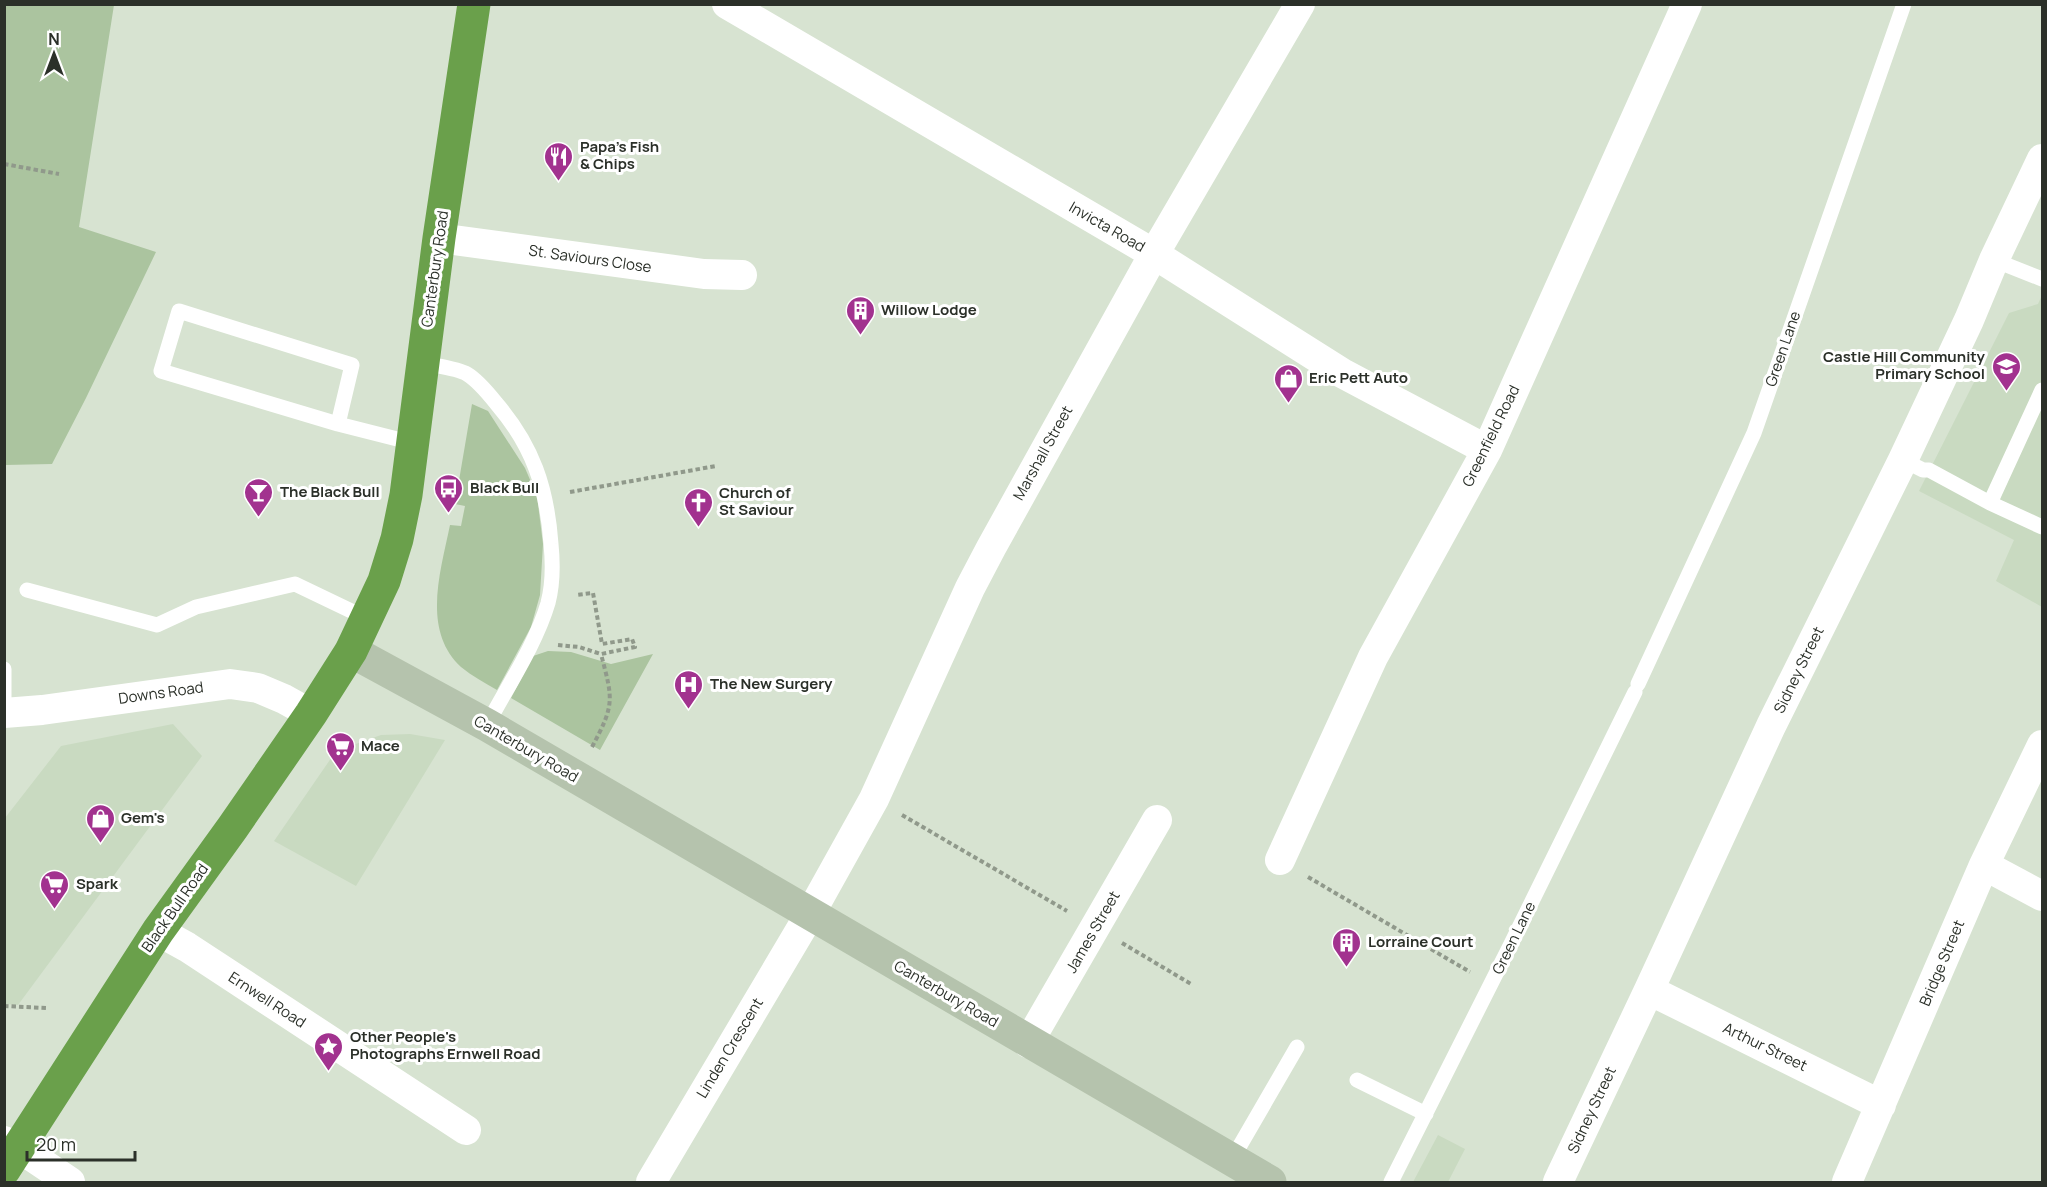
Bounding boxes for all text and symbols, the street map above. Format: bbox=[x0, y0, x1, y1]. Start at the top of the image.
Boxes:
north arrow bbox=[24, 24, 84, 84]
text: N bbox=[48, 28, 60, 50]
place label: Papa's Fish & Chips bbox=[580, 136, 659, 174]
restaurant icon: Papa's Fish & Chips bbox=[543, 140, 575, 182]
street label: Invicta Road bbox=[1065, 196, 1149, 257]
street label: Canterbury Road bbox=[416, 209, 453, 329]
street label: St. Saviours Close bbox=[527, 239, 653, 278]
building icon: Willow Lodge bbox=[844, 294, 876, 336]
place label: Willow Lodge bbox=[881, 299, 977, 320]
street label: Green Lane bbox=[1760, 308, 1805, 389]
place label: Castle Hill Community Primary School bbox=[1823, 346, 1986, 384]
school or university icon: Castle Hill Community Primary School bbox=[1990, 350, 2022, 392]
shop icon: Eric Pett Auto bbox=[1272, 362, 1304, 404]
place label: Eric Pett Auto bbox=[1309, 367, 1408, 388]
street label: Greenfield Road bbox=[1457, 381, 1524, 490]
street label: Marshall Street bbox=[1008, 402, 1077, 504]
bus stop icon: Black Bull bbox=[433, 472, 465, 514]
bar icon: The Black Bull bbox=[243, 476, 275, 518]
place label: Black Bull bbox=[470, 477, 539, 498]
place label: The Black Bull bbox=[280, 481, 380, 502]
place label: Church of St Saviour bbox=[719, 482, 794, 520]
church icon: Church of St Saviour bbox=[682, 486, 714, 528]
street label: Sidney Street bbox=[1768, 623, 1829, 717]
hospital icon: The New Surgery bbox=[673, 668, 705, 710]
place label: The New Surgery bbox=[710, 673, 833, 694]
street label: Downs Road bbox=[117, 676, 205, 709]
street label: Canterbury Road bbox=[470, 710, 582, 787]
supermarket icon: Mace bbox=[324, 730, 356, 772]
place label: Mace bbox=[361, 735, 400, 756]
shop icon: Gem's bbox=[84, 802, 116, 844]
place label: Gem's bbox=[121, 807, 165, 828]
street label: Black Bull Road bbox=[136, 859, 213, 956]
supermarket icon: Spark bbox=[39, 868, 71, 910]
place label: Spark bbox=[76, 873, 119, 894]
street label: James Street bbox=[1061, 887, 1125, 977]
street label: Green Lane bbox=[1487, 898, 1540, 978]
street label: Bridge Street bbox=[1914, 916, 1969, 1009]
building icon: Lorraine Court bbox=[1331, 926, 1363, 968]
place label: Lorraine Court bbox=[1368, 931, 1473, 952]
street label: Canterbury Road bbox=[890, 955, 1002, 1032]
street label: Ernwell Road bbox=[224, 967, 310, 1032]
street label: Linden Crescent bbox=[691, 994, 768, 1102]
street label: Arthur Street bbox=[1720, 1017, 1811, 1076]
place label: Other People's Photographs Ernwell Road bbox=[350, 1026, 540, 1064]
place icon: Other People's Photographs Ernwell Road bbox=[313, 1030, 345, 1072]
street label: Sidney Street bbox=[1562, 1063, 1621, 1157]
scale bar bbox=[27, 1124, 135, 1162]
text: 20 m bbox=[36, 1132, 76, 1156]

